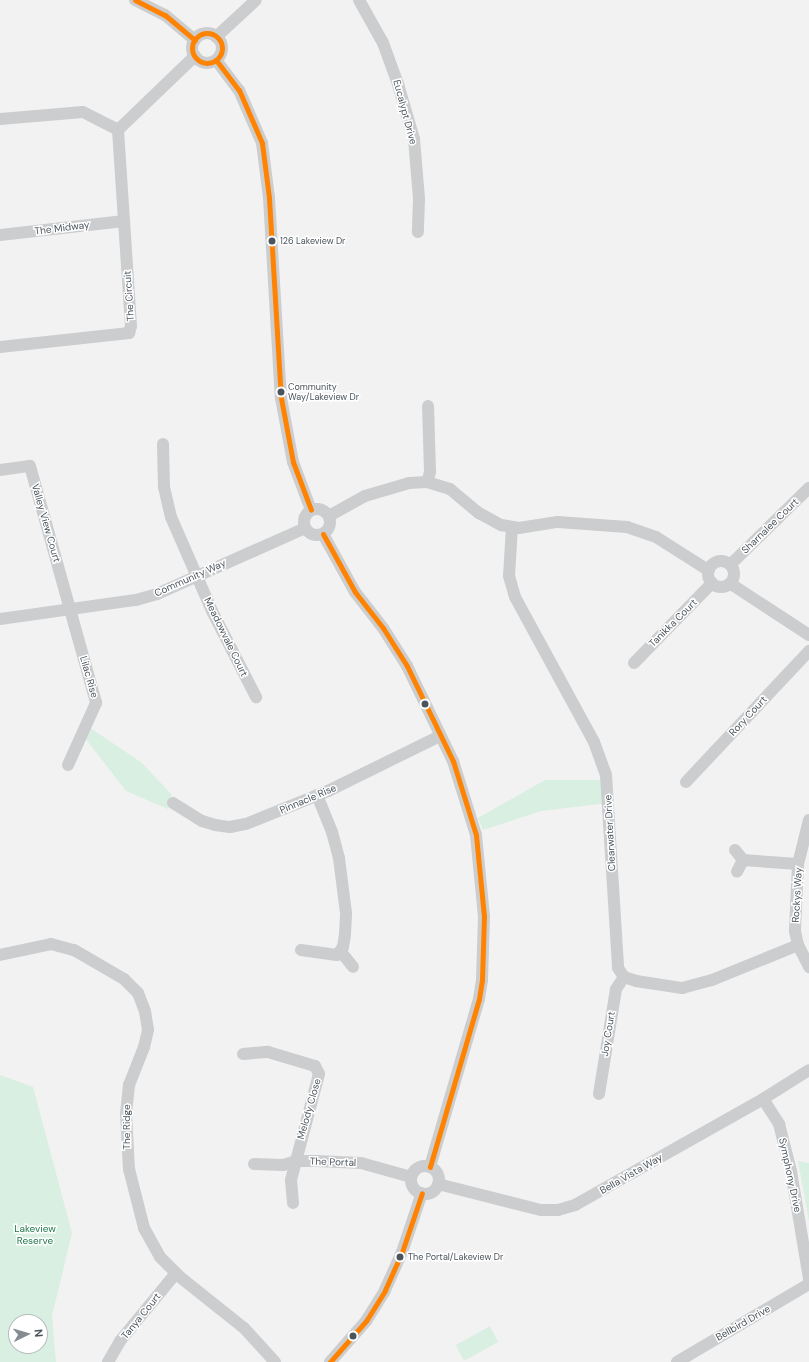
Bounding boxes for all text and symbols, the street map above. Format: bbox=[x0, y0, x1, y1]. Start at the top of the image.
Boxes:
street label: Eucalypt Drive bbox=[391, 78, 419, 146]
street label: The Midway bbox=[34, 219, 90, 237]
marker: 126 Lakeview Dr bbox=[267, 236, 277, 246]
place label: 126 Lakeview Dr bbox=[280, 236, 345, 246]
street label: The Circuit bbox=[121, 270, 137, 322]
place label: Community Way/Lakeview Dr bbox=[288, 382, 359, 403]
marker: Community Way/Lakeview Dr bbox=[276, 387, 286, 397]
street label: Valley View Court bbox=[29, 482, 63, 564]
street label: Sharnalee Court bbox=[739, 496, 801, 556]
street label: Community Way bbox=[152, 557, 228, 599]
street label: Meadowvale Court bbox=[202, 595, 250, 679]
street label: Tanikka Court bbox=[646, 596, 700, 650]
street label: Lilac Rise bbox=[77, 655, 101, 699]
street label: Rory Court bbox=[727, 694, 769, 738]
unlabelled marker bbox=[420, 699, 430, 709]
street label: Pinnacle Rise bbox=[278, 782, 338, 816]
street label: Clearwater Drive bbox=[602, 795, 618, 871]
street label: Rockys Way bbox=[790, 867, 804, 923]
street label: Joy Court bbox=[599, 1011, 617, 1057]
street label: Melody Close bbox=[295, 1077, 323, 1141]
street label: The Ridge bbox=[121, 1104, 133, 1150]
street label: Symphony Drive bbox=[776, 1137, 804, 1213]
street label: Bella Vista Way bbox=[598, 1151, 664, 1197]
street label: The Portal bbox=[310, 1155, 356, 1169]
park label: Lakeview Reserve bbox=[14, 1222, 56, 1246]
marker: The Portal/Lakeview Dr bbox=[395, 1252, 405, 1262]
place label: The Portal/Lakeview Dr bbox=[408, 1252, 503, 1262]
street label: Tanya Court bbox=[119, 1291, 163, 1341]
street label: Bellbird Drive bbox=[714, 1303, 772, 1343]
north arrow bbox=[8, 1314, 48, 1354]
text: N bbox=[32, 1328, 46, 1338]
unlabelled marker bbox=[348, 1331, 358, 1341]

